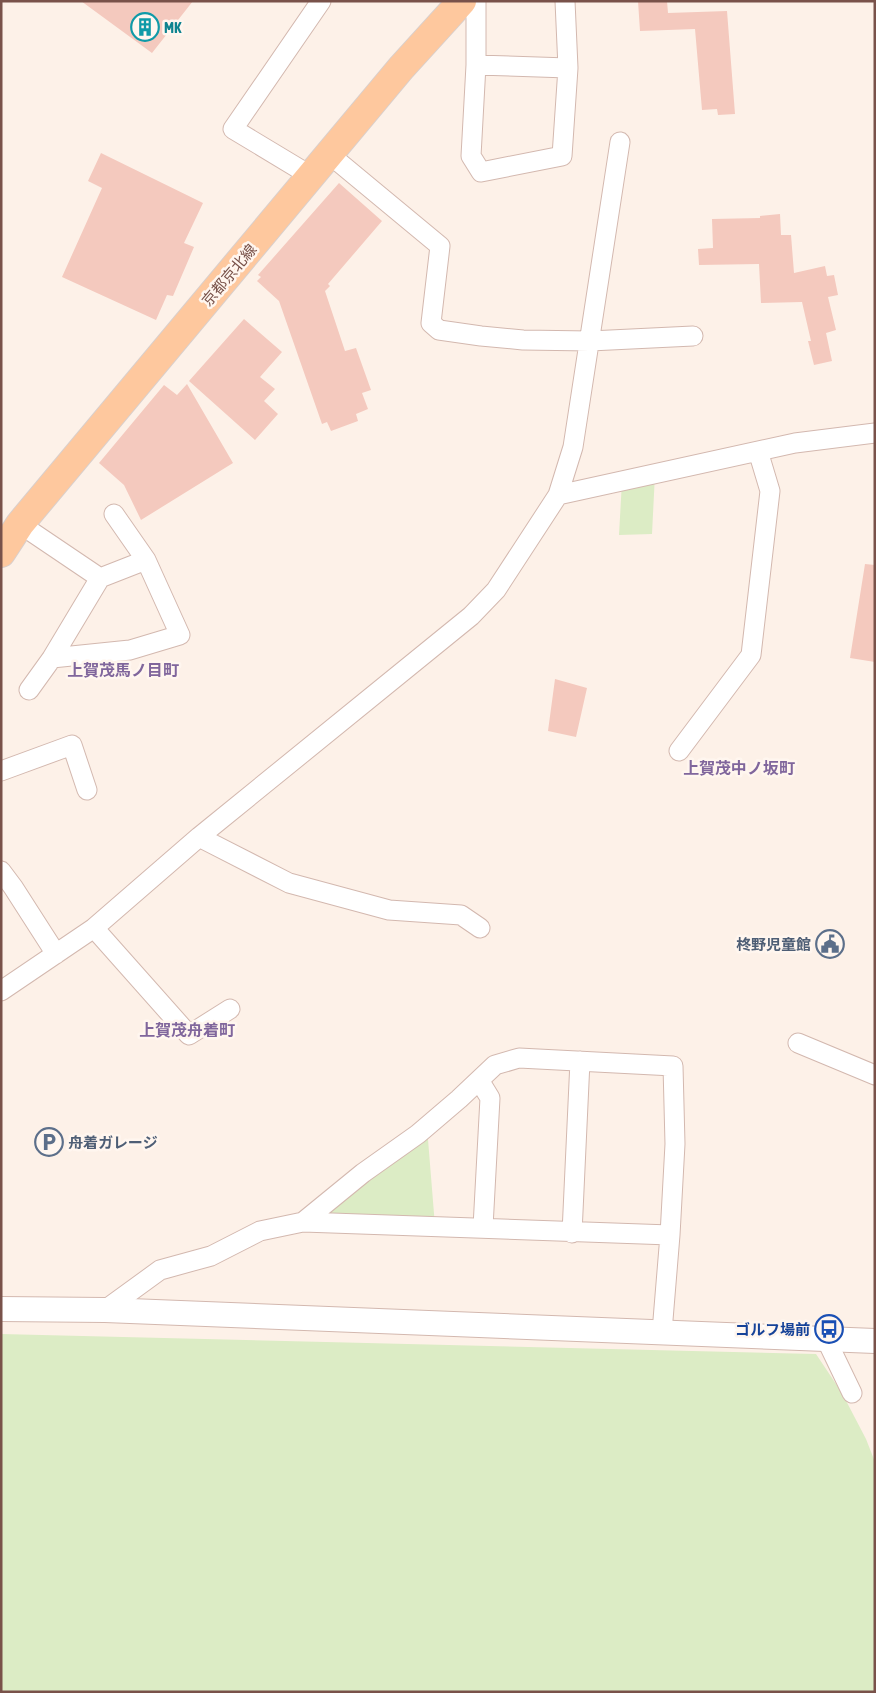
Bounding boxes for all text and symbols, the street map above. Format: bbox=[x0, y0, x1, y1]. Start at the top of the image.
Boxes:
building icon: MK bbox=[130, 12, 160, 42]
place label: MK bbox=[164, 19, 182, 36]
street label: 京都京北線 bbox=[198, 241, 260, 309]
district label: 上賀茂馬ノ目町 bbox=[67, 661, 179, 679]
district label: 上賀茂中ノ坂町 bbox=[683, 759, 795, 777]
public building icon: 柊野児童館 bbox=[815, 929, 845, 959]
place label: 柊野児童館 bbox=[736, 936, 811, 953]
district label: 上賀茂舟着町 bbox=[139, 1021, 235, 1039]
parking icon: 舟着ガレージ bbox=[34, 1127, 64, 1157]
place label: 舟着ガレージ bbox=[68, 1134, 158, 1151]
bus stop icon: ゴルフ場前 bbox=[814, 1314, 844, 1344]
place label: ゴルフ場前 bbox=[735, 1321, 810, 1338]

